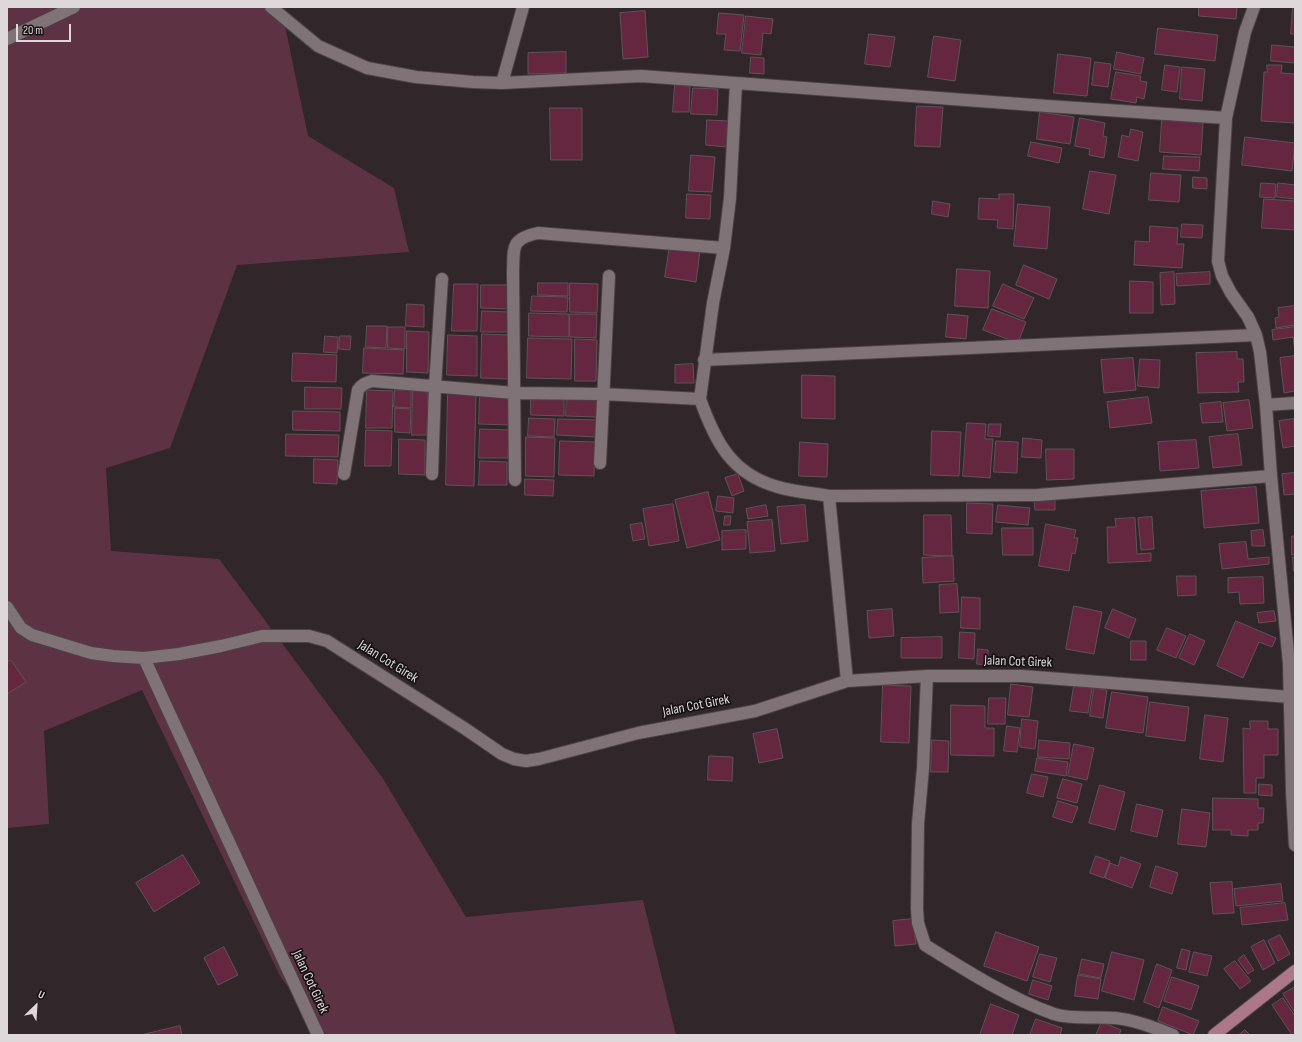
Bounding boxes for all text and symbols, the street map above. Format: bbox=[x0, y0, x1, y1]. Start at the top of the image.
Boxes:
scale bar bbox=[18, 16, 73, 42]
text: 20 m bbox=[23, 23, 43, 38]
street label: Jalan Cot Girek bbox=[355, 637, 421, 687]
street label: Jalan Cot Girek bbox=[984, 652, 1052, 672]
street label: Jalan Cot Girek bbox=[661, 691, 731, 721]
street label: Jalan Cot Girek bbox=[288, 948, 332, 1016]
north arrow bbox=[16, 986, 56, 1026]
text: U bbox=[36, 988, 47, 1002]

